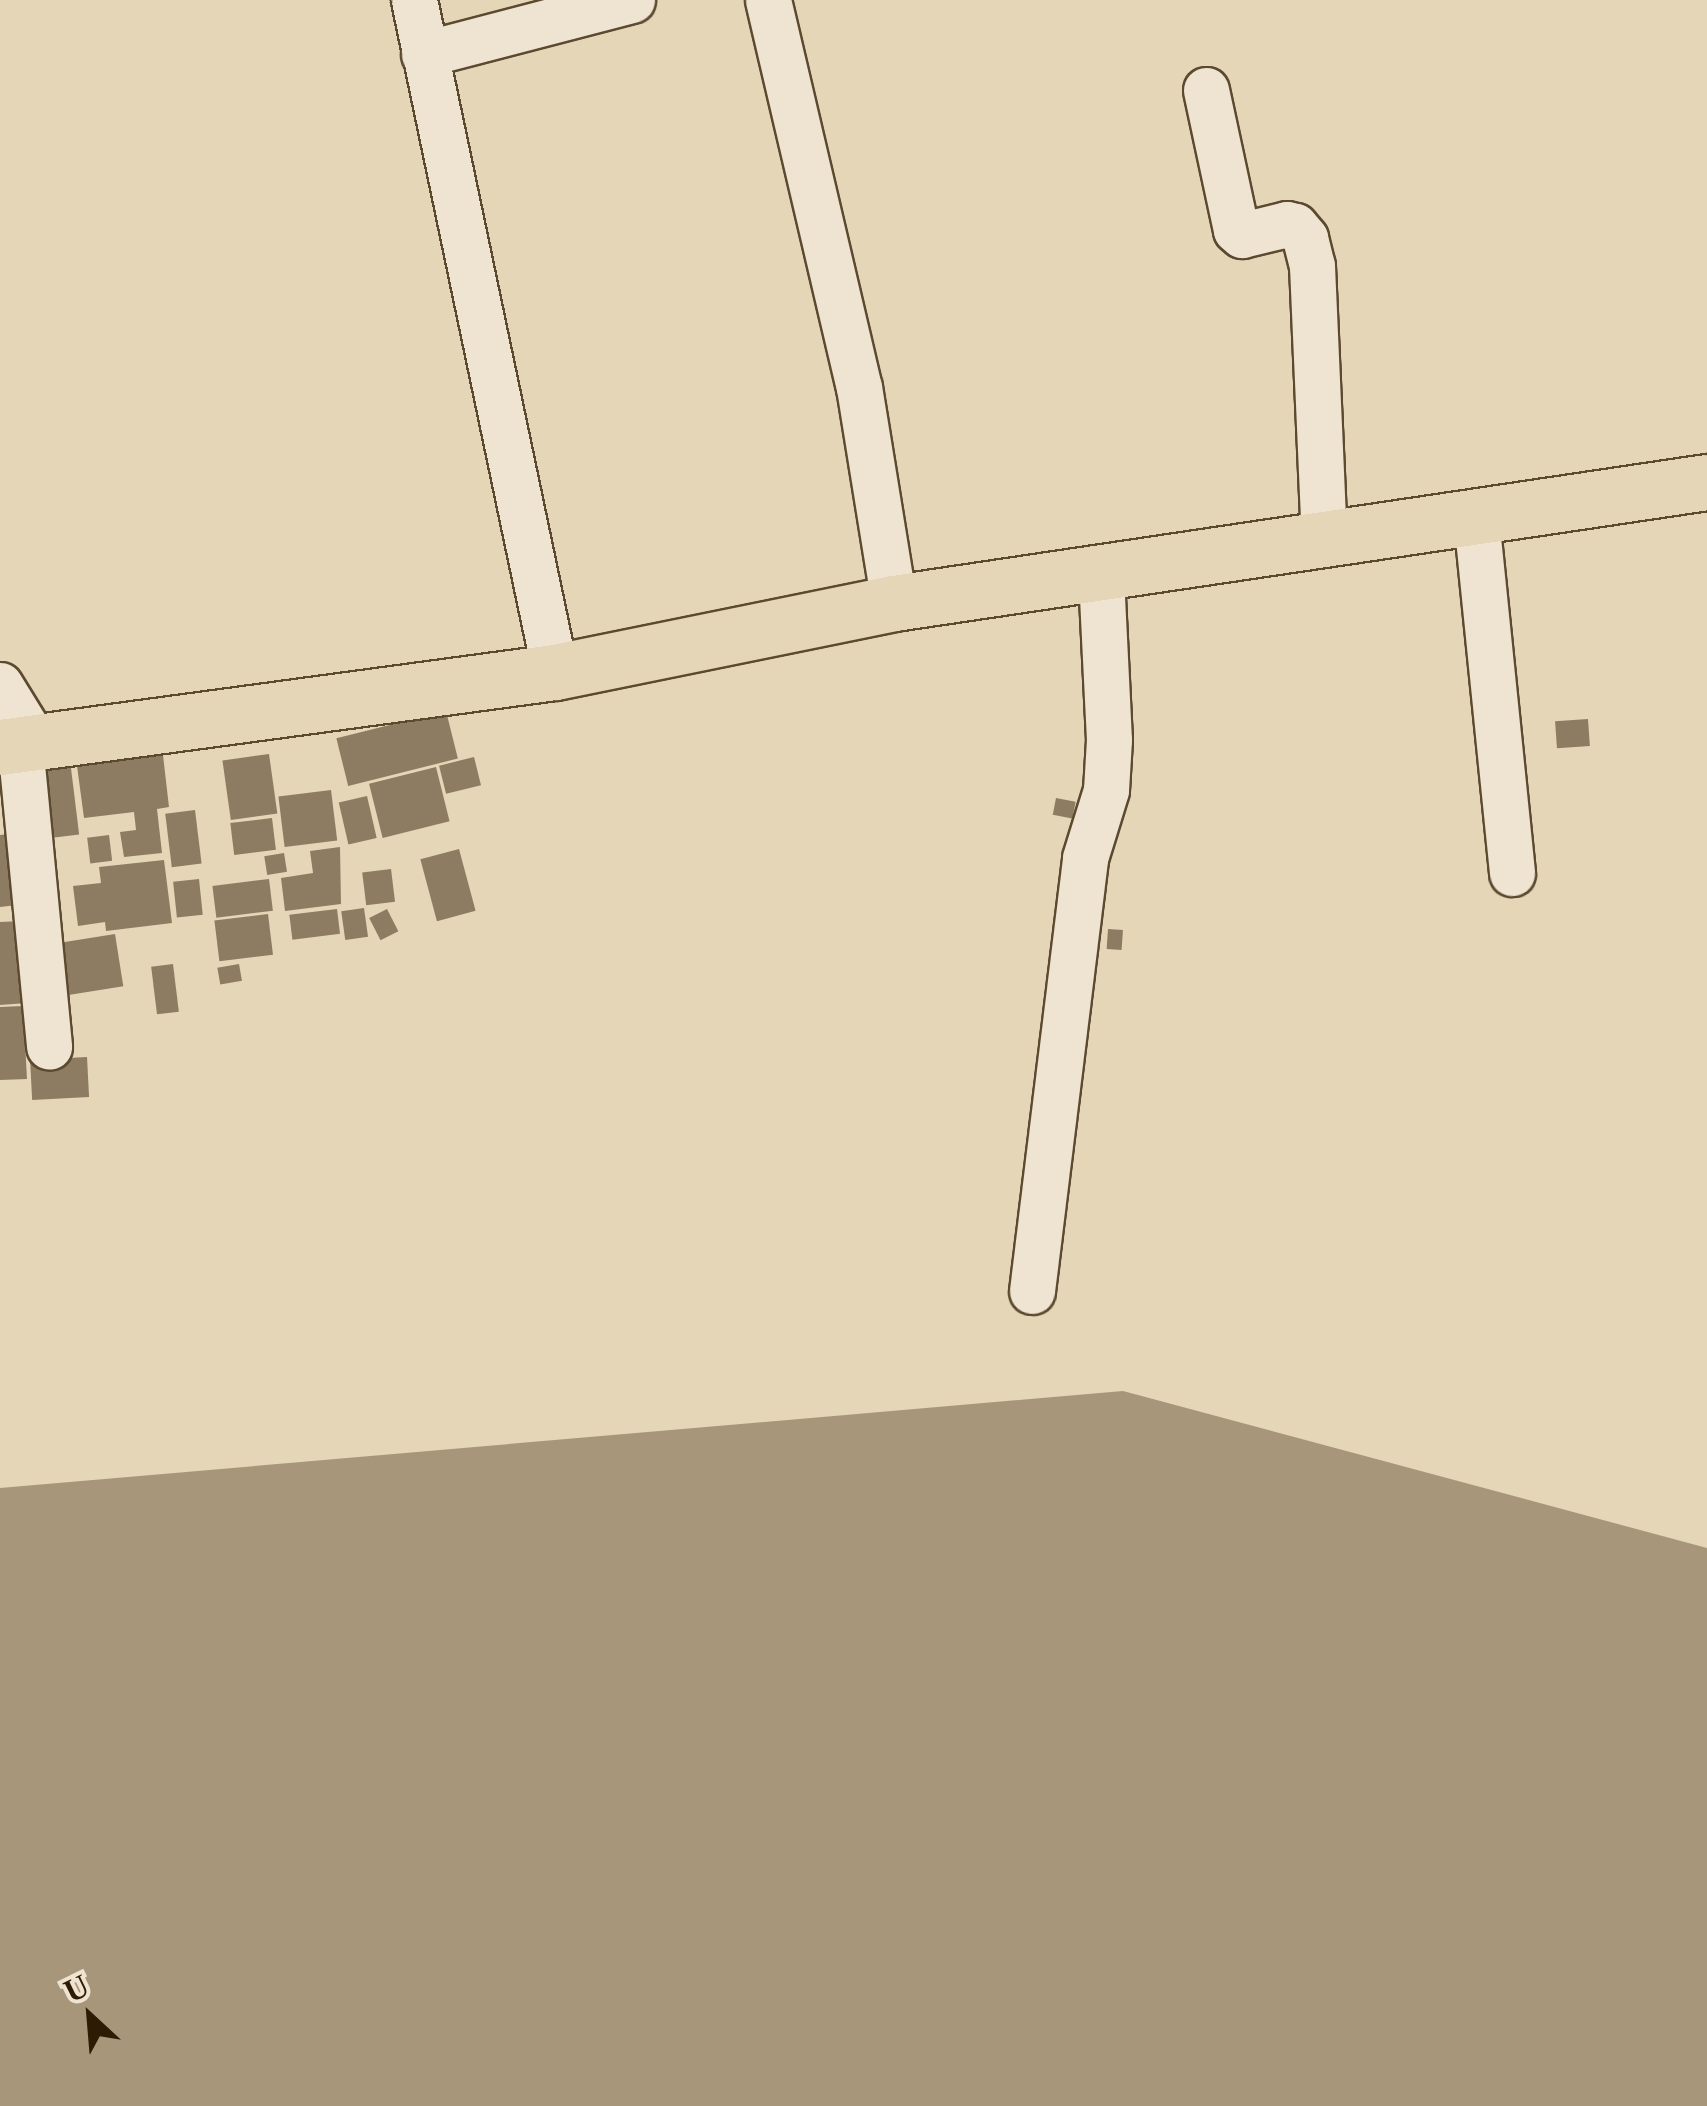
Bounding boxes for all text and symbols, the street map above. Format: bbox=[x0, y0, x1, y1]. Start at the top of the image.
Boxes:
north arrow bbox=[40, 1966, 140, 2066]
text: U bbox=[59, 1969, 95, 2009]

